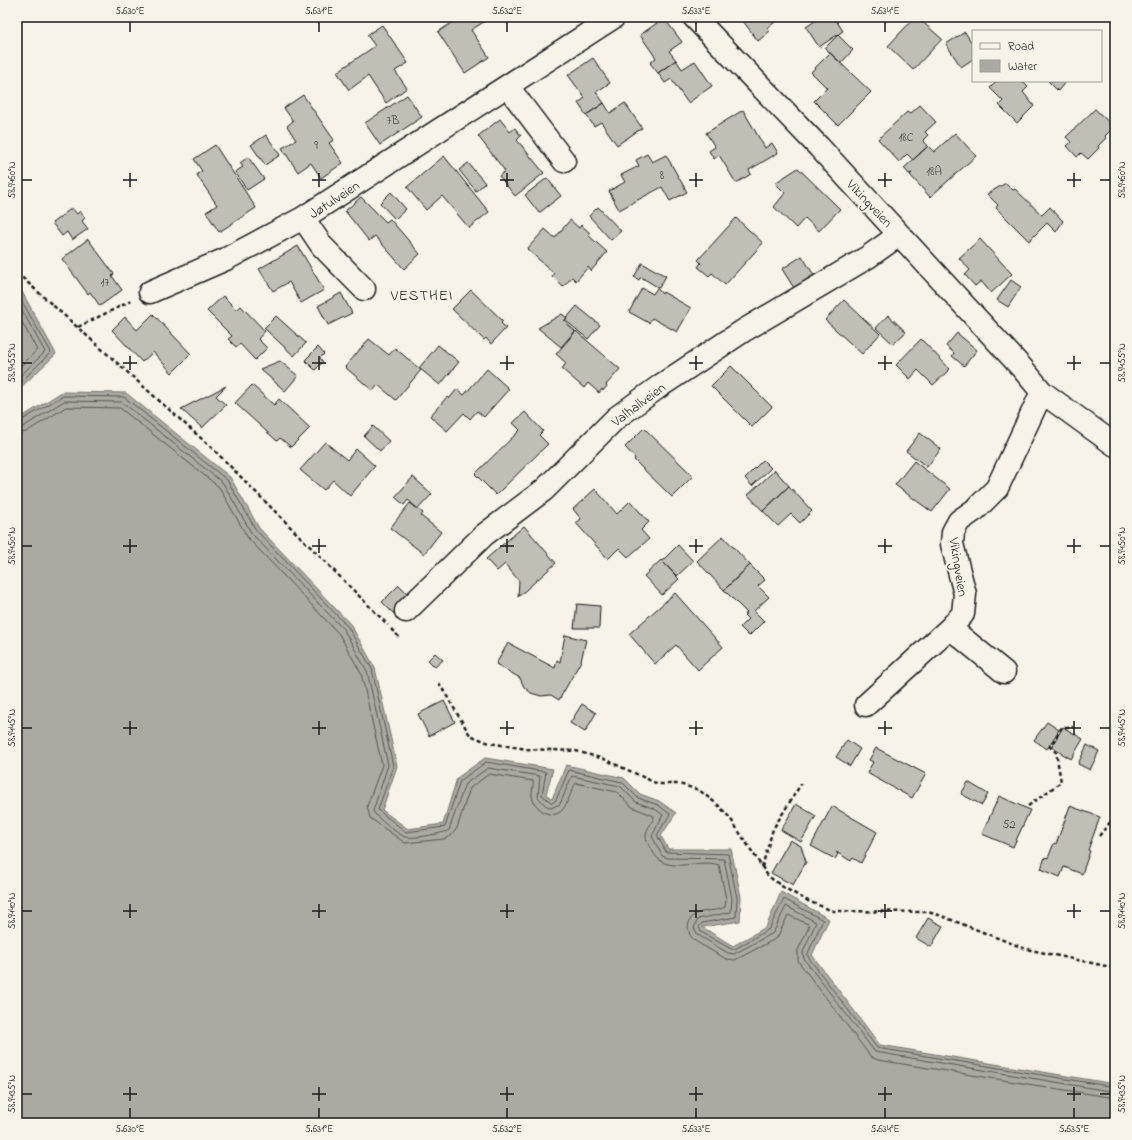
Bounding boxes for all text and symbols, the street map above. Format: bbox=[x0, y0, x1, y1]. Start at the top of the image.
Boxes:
text: 5.630°E bbox=[115, 4, 145, 19]
text: 5.631°E bbox=[305, 4, 333, 19]
text: 5.632°E bbox=[492, 4, 522, 19]
text: 5.633°E bbox=[681, 4, 711, 19]
text: 5.634°E bbox=[870, 4, 900, 19]
legend bbox=[972, 30, 1102, 82]
text: Road bbox=[1008, 38, 1034, 56]
text: Water bbox=[1008, 58, 1037, 76]
house number: 7B bbox=[386, 112, 400, 130]
house number: 18C bbox=[899, 129, 914, 147]
house number: 9 bbox=[314, 137, 318, 155]
text: 58.9460°N bbox=[5, 161, 20, 198]
text: 58.9460°N bbox=[1115, 161, 1130, 198]
house number: 18A bbox=[926, 163, 942, 181]
house number: 8 bbox=[660, 167, 665, 185]
street label: Vikingveien bbox=[840, 174, 897, 234]
street label: Jøtulveien bbox=[305, 176, 364, 225]
house number: 17 bbox=[101, 274, 109, 292]
district label: VESTHEI bbox=[390, 285, 453, 307]
text: 58.9455°N bbox=[5, 343, 20, 383]
text: 58.9455°N bbox=[1115, 343, 1130, 383]
street label: Valhallveien bbox=[607, 378, 671, 433]
text: 58.9450°N bbox=[5, 527, 20, 565]
text: 58.9450°N bbox=[1115, 527, 1130, 565]
street label: Vikingveien bbox=[941, 535, 973, 598]
text: 58.9445°N bbox=[5, 709, 20, 747]
text: 58.9445°N bbox=[1115, 709, 1130, 747]
house number: 52 bbox=[1003, 816, 1015, 834]
text: 58.9440°N bbox=[5, 892, 20, 929]
text: 58.9440°N bbox=[1115, 892, 1130, 929]
text: 58.9435°N bbox=[5, 1075, 20, 1113]
text: 58.9435°N bbox=[1115, 1075, 1130, 1113]
text: 5.630°E bbox=[115, 1122, 145, 1137]
text: 5.631°E bbox=[305, 1122, 333, 1137]
text: 5.632°E bbox=[492, 1122, 522, 1137]
text: 5.633°E bbox=[681, 1122, 711, 1137]
text: 5.634°E bbox=[870, 1122, 900, 1137]
text: 5.635°E bbox=[1059, 1122, 1089, 1137]

